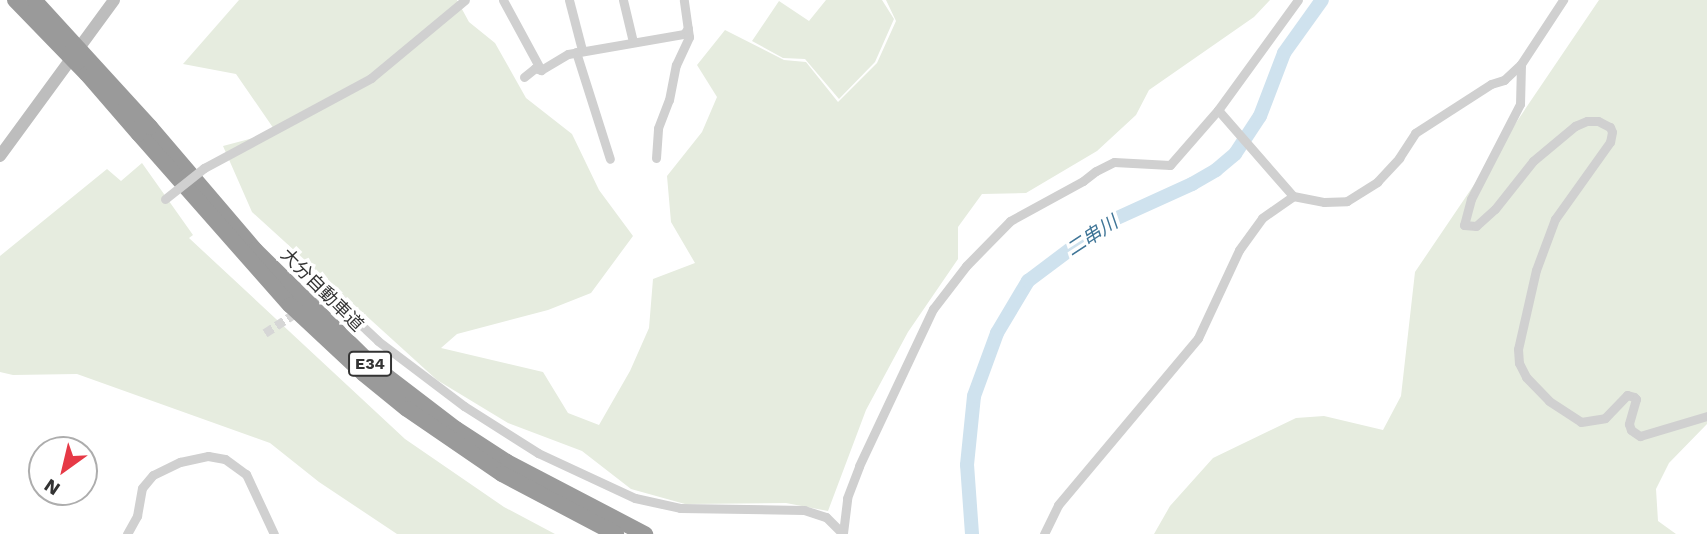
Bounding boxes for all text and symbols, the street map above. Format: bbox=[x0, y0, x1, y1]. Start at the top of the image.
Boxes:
water label: 二串川 bbox=[1062, 211, 1122, 261]
street label: 大分自動車道 bbox=[276, 244, 368, 336]
road number: E34 bbox=[347, 352, 393, 376]
north arrow bbox=[28, 436, 98, 506]
text: N bbox=[40, 474, 64, 501]

